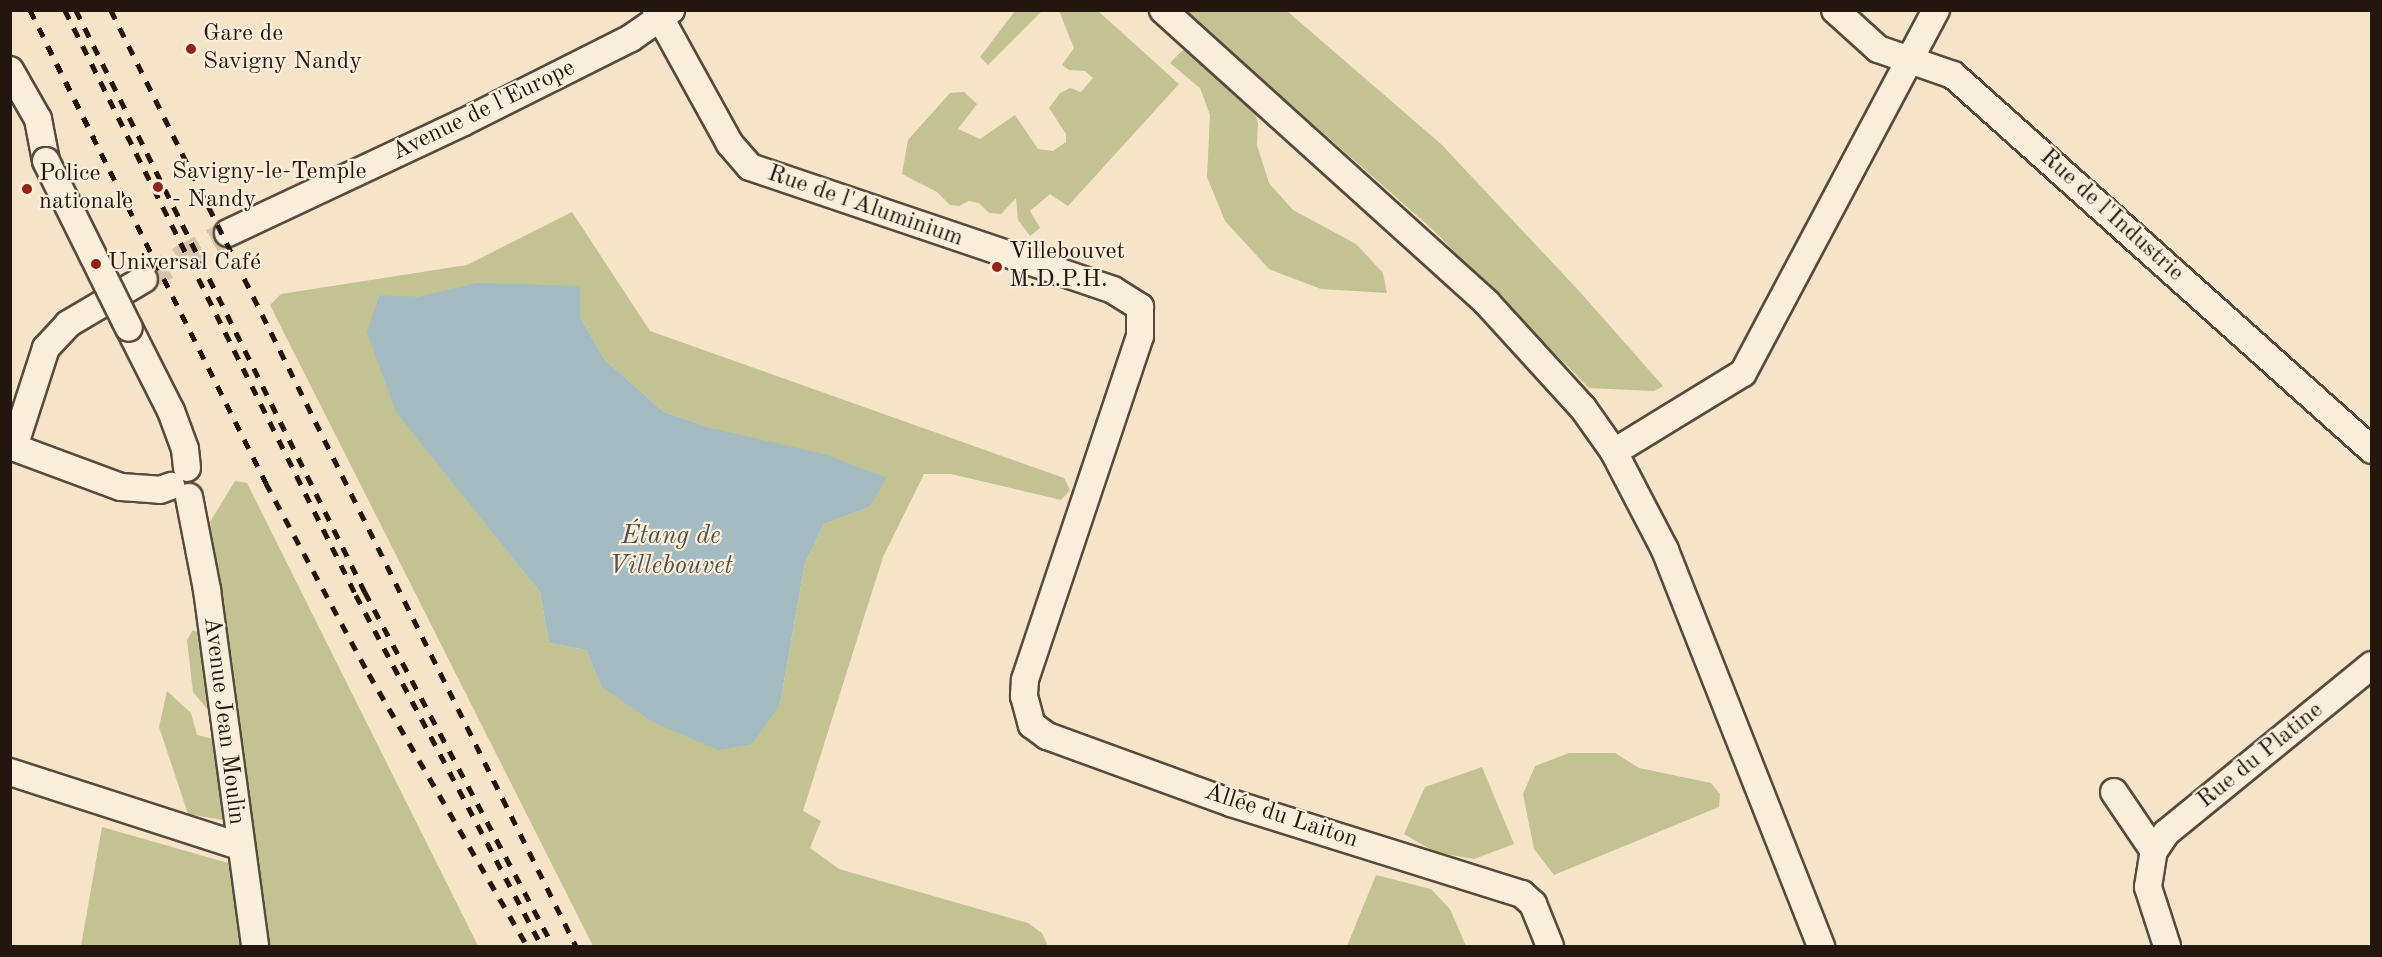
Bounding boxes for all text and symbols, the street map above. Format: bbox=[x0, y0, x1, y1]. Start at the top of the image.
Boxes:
place label: Gare de Savigny Nandy bbox=[203, 21, 362, 77]
marker: Gare de Savigny Nandy bbox=[184, 42, 198, 56]
street label: Avenue de l'Europe bbox=[388, 54, 580, 168]
street label: Rue de l'Industrie bbox=[2033, 144, 2189, 288]
place label: Savigny-le-Temple - Nandy bbox=[172, 159, 367, 215]
street label: Rue de l'Aluminium bbox=[764, 160, 966, 254]
place label: Police nationale bbox=[39, 161, 133, 217]
marker: Savigny-le-Temple - Nandy bbox=[149, 178, 167, 196]
marker: Police nationale bbox=[20, 182, 34, 196]
place label: Villebouvet M.D.P.H. bbox=[1009, 239, 1125, 295]
place label: Universal Café bbox=[108, 250, 261, 278]
marker: Universal Café bbox=[89, 257, 103, 271]
marker: Villebouvet M.D.P.H. bbox=[990, 260, 1004, 274]
water label: Étang de Villebouvet bbox=[609, 521, 733, 582]
street label: Avenue Jean Moulin bbox=[196, 615, 250, 827]
street label: Rue du Platine bbox=[2192, 697, 2330, 815]
street label: Allée du Laiton bbox=[1201, 779, 1361, 855]

